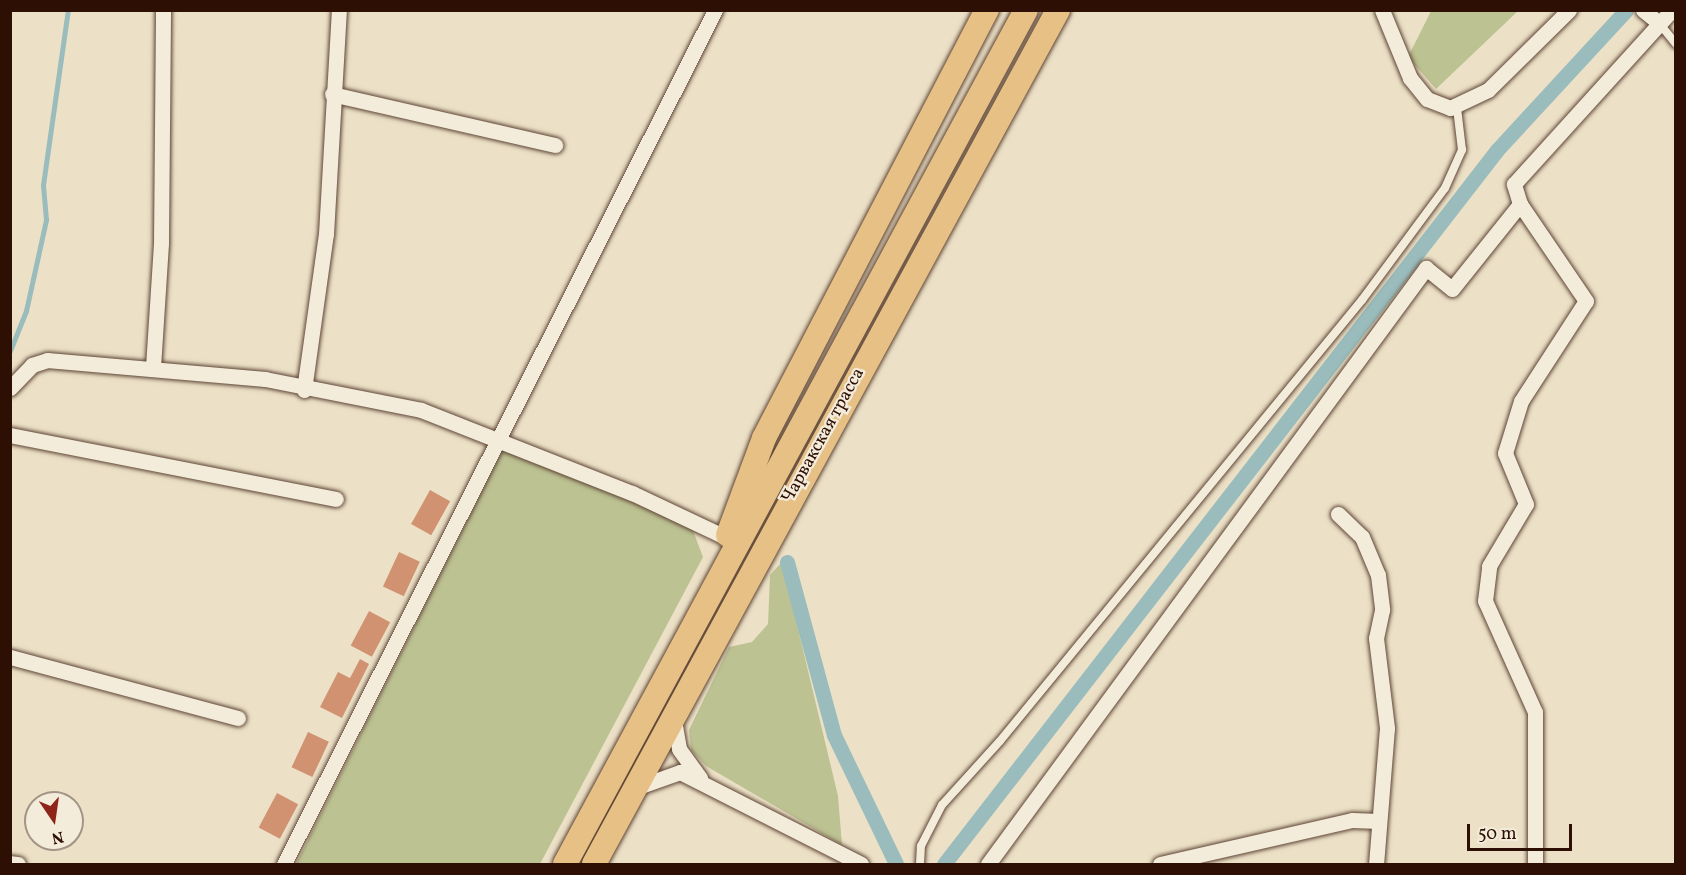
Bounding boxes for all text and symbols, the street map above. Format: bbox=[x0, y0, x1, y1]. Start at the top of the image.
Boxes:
street label: Чарвакская трасса bbox=[778, 364, 870, 508]
north arrow bbox=[24, 791, 84, 851]
scale bar bbox=[1470, 812, 1575, 850]
text: 50 m bbox=[1478, 822, 1517, 847]
text: N bbox=[49, 825, 66, 849]

